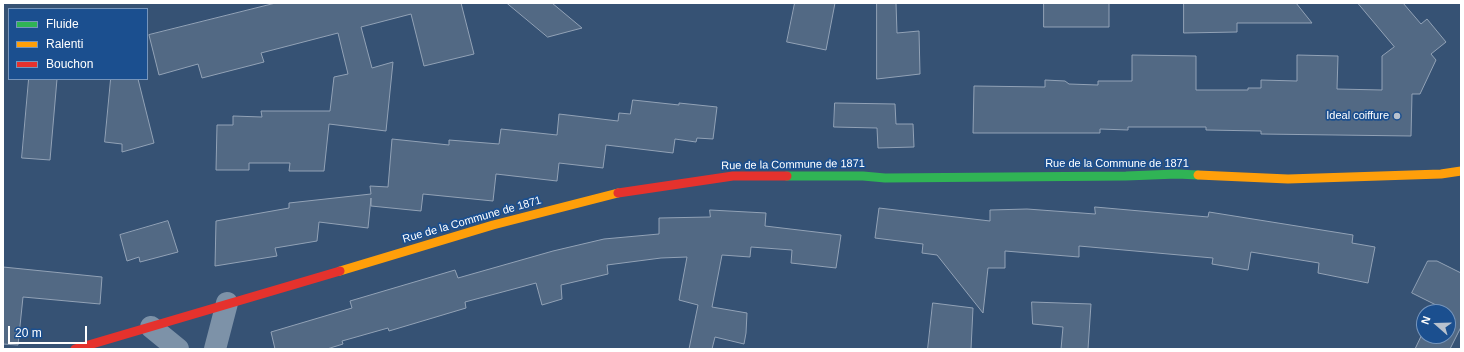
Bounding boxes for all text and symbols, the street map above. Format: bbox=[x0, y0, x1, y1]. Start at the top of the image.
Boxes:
legend bbox=[8, 8, 148, 80]
text: Fluide bbox=[46, 17, 79, 31]
text: Ralenti bbox=[46, 37, 83, 51]
text: Bouchon bbox=[46, 57, 93, 71]
place label: Ideal coiffure bbox=[1326, 109, 1389, 123]
marker: Ideal coiffure bbox=[1392, 111, 1402, 121]
street label: Rue de la Commune de 1871 bbox=[721, 157, 865, 173]
street label: Rue de la Commune de 1871 bbox=[1045, 157, 1189, 171]
street label: Rue de la Commune de 1871 bbox=[401, 194, 543, 246]
north arrow bbox=[1416, 304, 1456, 344]
text: N bbox=[1419, 314, 1433, 326]
scale bar bbox=[10, 318, 89, 344]
text: 20 m bbox=[15, 326, 42, 340]

